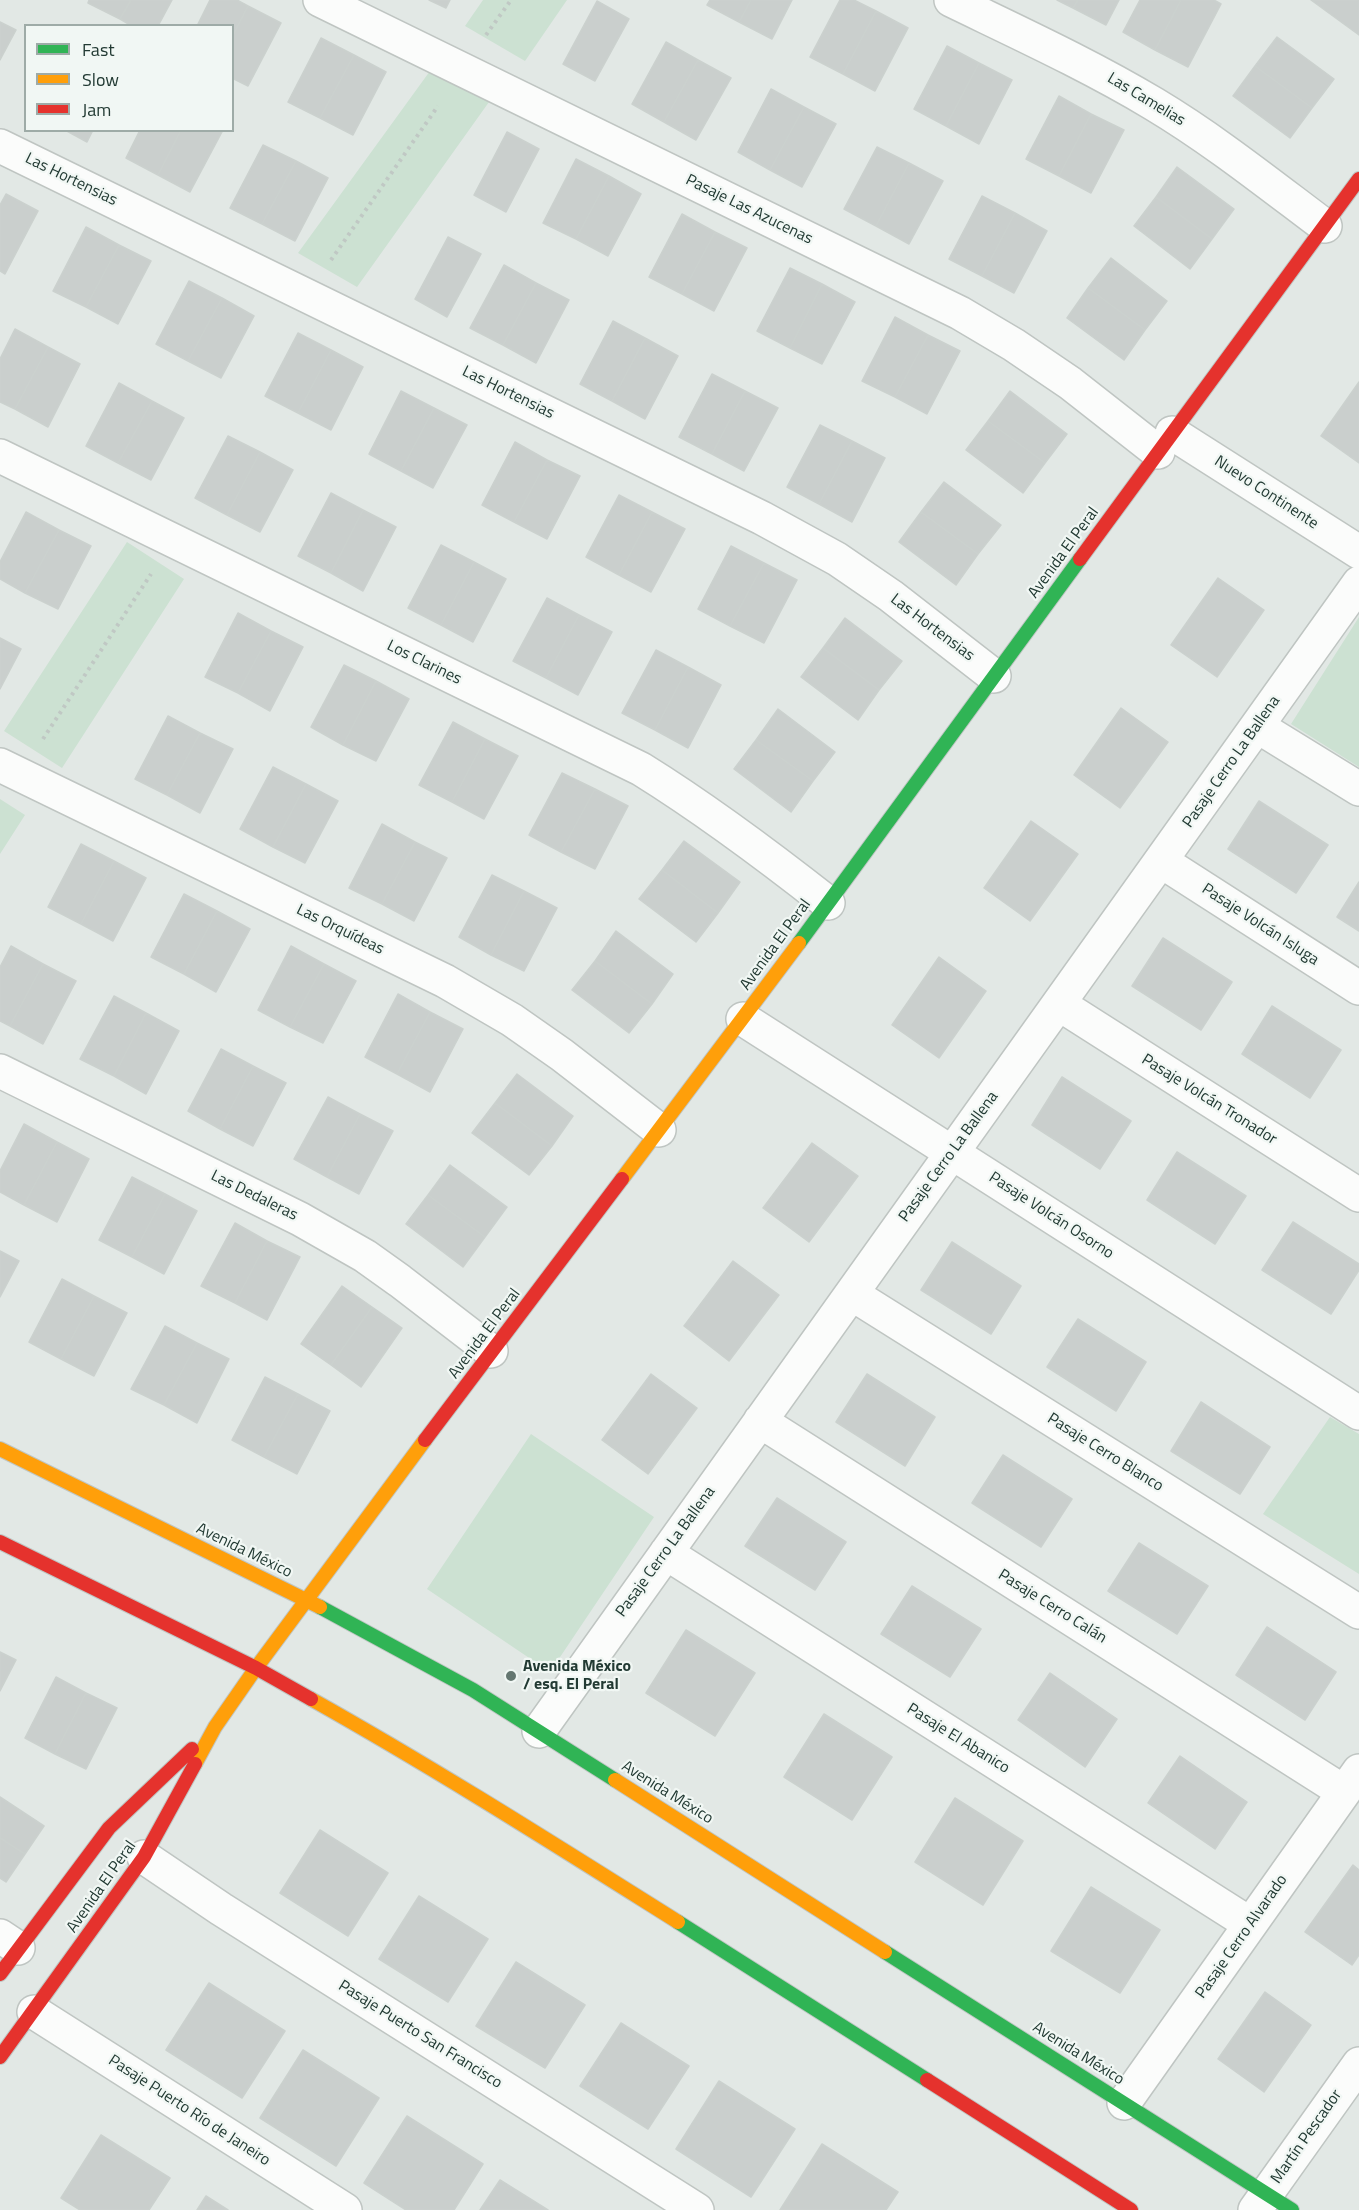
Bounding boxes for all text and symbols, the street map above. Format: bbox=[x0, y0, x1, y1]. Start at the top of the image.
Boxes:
legend bbox=[24, 24, 234, 132]
text: Fast bbox=[82, 36, 115, 63]
text: Slow bbox=[82, 66, 119, 93]
street label: Las Camelias bbox=[1104, 69, 1188, 131]
text: Jam bbox=[82, 96, 111, 123]
street label: Las Hortensias bbox=[22, 149, 120, 211]
street label: Pasaje Las Azucenas bbox=[682, 171, 816, 249]
street label: Las Hortensias bbox=[459, 362, 557, 424]
street label: Nuevo Continente bbox=[1210, 452, 1322, 534]
street label: Avenida El Peral bbox=[1025, 504, 1103, 602]
street label: Las Hortensias bbox=[886, 590, 978, 666]
street label: Los Clarines bbox=[384, 637, 464, 689]
street label: Pasaje Cerro La Ballena bbox=[1179, 692, 1285, 832]
street label: Pasaje Volcán Isluga bbox=[1198, 880, 1322, 970]
street label: Avenida El Peral bbox=[737, 896, 815, 994]
street label: Las Orquídeas bbox=[293, 901, 387, 959]
street label: Pasaje Volcán Tronador bbox=[1138, 1051, 1280, 1149]
street label: Pasaje Cerro La Ballena bbox=[895, 1088, 1003, 1226]
street label: Las Dedaleras bbox=[207, 1167, 301, 1225]
street label: Pasaje Volcán Osorno bbox=[985, 1168, 1117, 1264]
street label: Avenida El Peral bbox=[445, 1285, 525, 1383]
street label: Pasaje Cerro Blanco bbox=[1044, 1410, 1166, 1496]
street label: Pasaje Cerro La Ballena bbox=[612, 1483, 720, 1621]
street label: Avenida México bbox=[193, 1519, 295, 1583]
street label: Pasaje Cerro Calán bbox=[994, 1566, 1110, 1648]
place label: Avenida México / esq. El Peral bbox=[523, 1657, 631, 1695]
marker: Avenida México / esq. El Peral bbox=[504, 1669, 518, 1683]
street label: Pasaje El Abanico bbox=[903, 1700, 1013, 1778]
street label: Avenida México bbox=[618, 1757, 716, 1829]
street label: Avenida El Peral bbox=[63, 1837, 141, 1937]
street label: Pasaje Cerro Alvarado bbox=[1192, 1871, 1292, 2003]
street label: Pasaje Puerto San Francisco bbox=[335, 1977, 505, 2093]
street label: Avenida México bbox=[1029, 2018, 1127, 2090]
street label: Pasaje Puerto Río de Janeiro bbox=[104, 2051, 274, 2171]
street label: Martín Pescador bbox=[1267, 2086, 1347, 2188]

